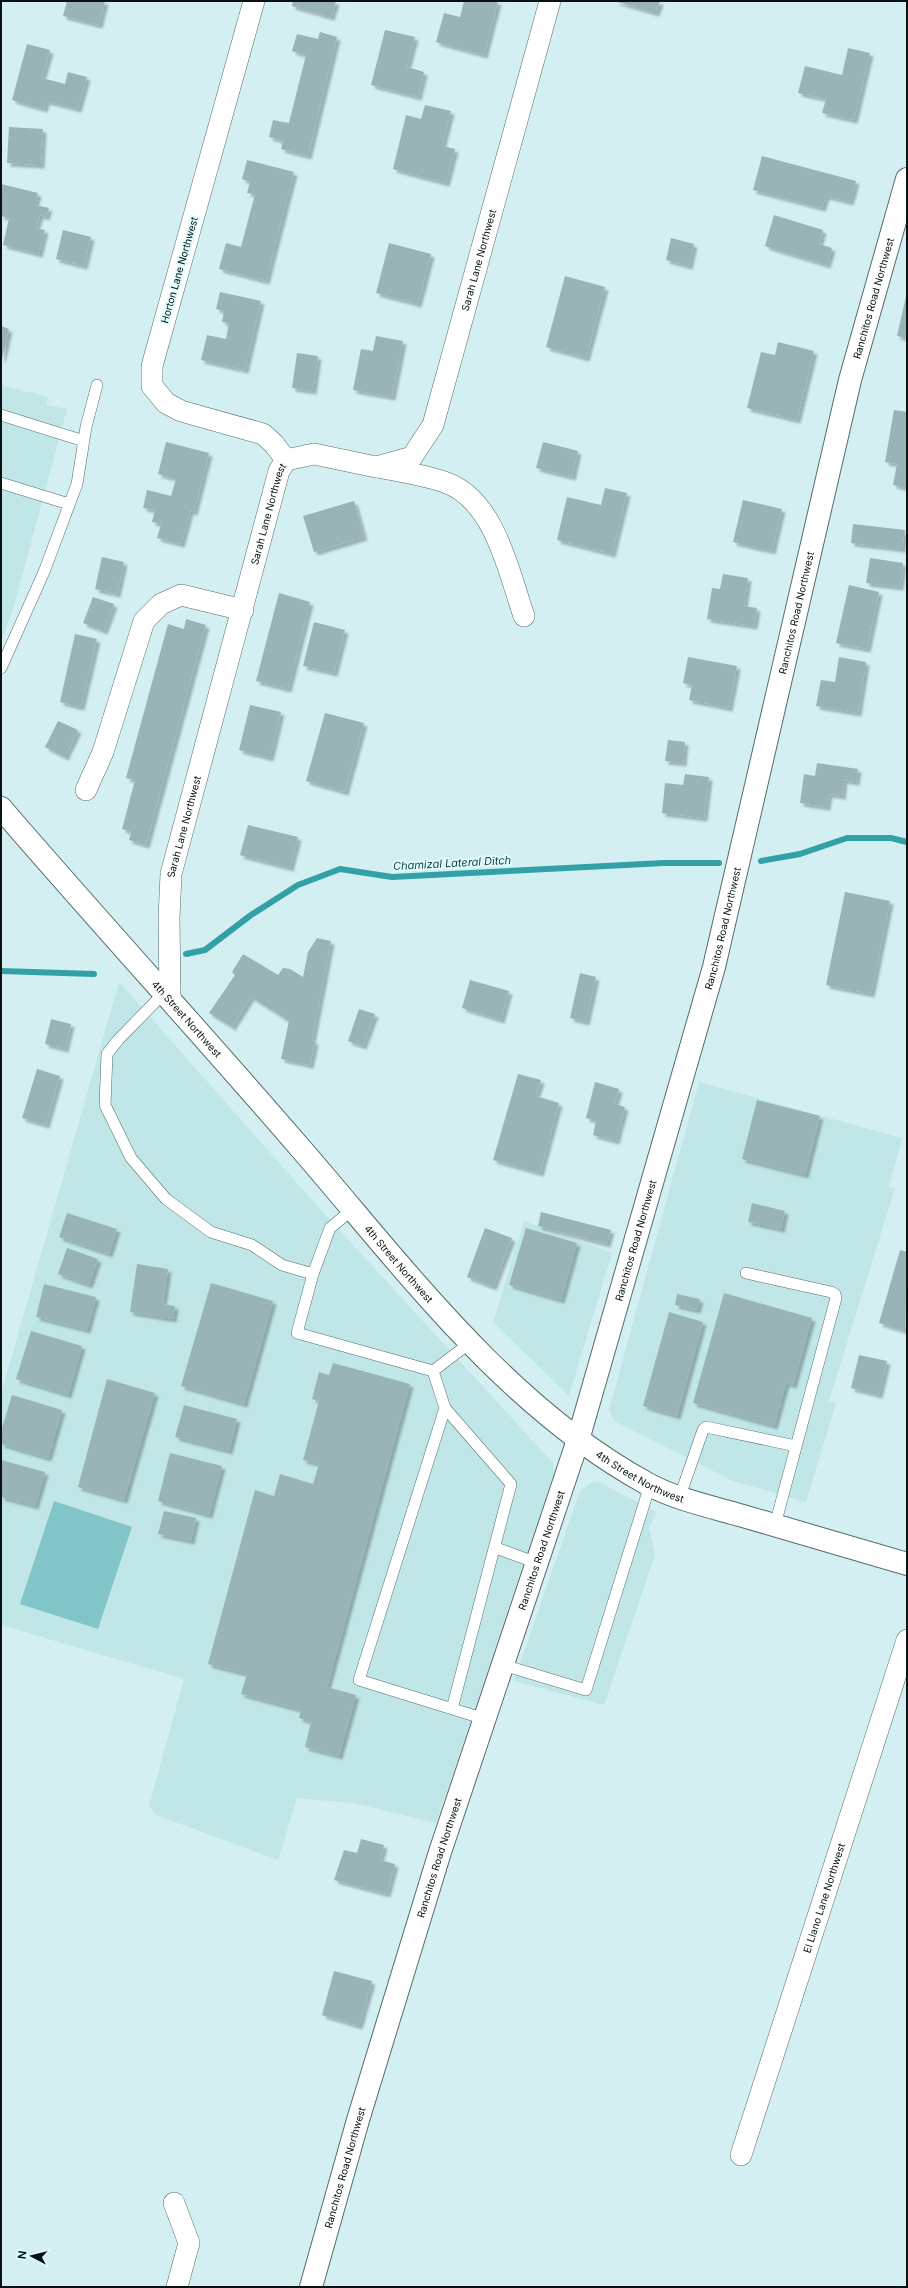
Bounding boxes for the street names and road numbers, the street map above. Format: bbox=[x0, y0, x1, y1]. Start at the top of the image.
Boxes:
street label: Sarah Lane Northwest bbox=[459, 207, 498, 312]
street label: Horton Lane Northwest bbox=[158, 215, 200, 325]
street label: Ranchitos Road Northwest bbox=[850, 236, 896, 360]
street label: Sarah Lane Northwest bbox=[248, 460, 289, 566]
street label: Ranchitos Road Northwest bbox=[776, 550, 816, 675]
street label: Sarah Lane Northwest bbox=[165, 774, 203, 878]
street label: Ranchitos Road Northwest bbox=[702, 865, 743, 991]
street label: 4th Street Northwest bbox=[150, 978, 225, 1060]
street label: Ranchitos Road Northwest bbox=[612, 1178, 659, 1302]
street label: 4th Street Northwest bbox=[362, 1222, 436, 1305]
street label: 4th Street Northwest bbox=[594, 1448, 686, 1505]
street label: Ranchitos Road Northwest bbox=[515, 1488, 567, 1612]
street label: Ranchitos Road Northwest bbox=[414, 1795, 464, 1919]
street label: El Llano Lane Northwest bbox=[801, 1841, 847, 1954]
street label: Ranchitos Road Northwest bbox=[322, 2105, 368, 2230]

